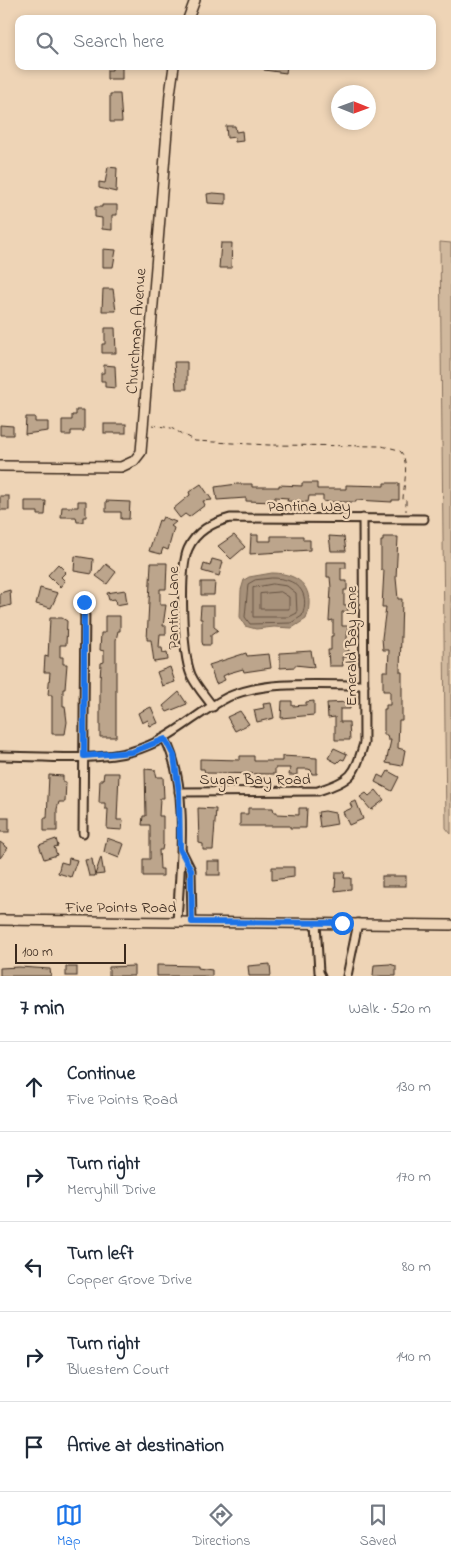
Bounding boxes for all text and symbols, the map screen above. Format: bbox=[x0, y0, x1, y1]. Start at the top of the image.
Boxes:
search box bbox=[15, 15, 436, 70]
icon: search bbox=[33, 29, 61, 57]
text: Search here bbox=[73, 29, 164, 56]
north arrow bbox=[331, 85, 376, 130]
street label: Churchman Avenue bbox=[121, 267, 153, 395]
street label: Pantina Way bbox=[267, 495, 351, 519]
street label: Pantina Lane bbox=[162, 566, 186, 650]
street label: Emerald Bay Lane bbox=[340, 585, 364, 706]
route end bbox=[73, 591, 96, 614]
street label: Sugar Bay Road bbox=[199, 768, 311, 792]
street label: Five Points Road bbox=[65, 896, 176, 920]
route start bbox=[331, 912, 354, 935]
scale bar bbox=[15, 941, 126, 964]
text: 100 m bbox=[22, 942, 53, 963]
text: 7 min bbox=[20, 994, 64, 1024]
text: Walk · 520 m bbox=[348, 997, 431, 1021]
text: Continue bbox=[67, 1061, 135, 1088]
icon: ahead bbox=[20, 1073, 48, 1101]
text: 130 m bbox=[396, 1075, 431, 1099]
text: Five Points Road bbox=[67, 1088, 178, 1112]
text: Turn right bbox=[67, 1151, 140, 1178]
icon: right bbox=[20, 1163, 48, 1191]
text: 170 m bbox=[396, 1165, 431, 1189]
text: Merryhill Drive bbox=[67, 1178, 156, 1202]
text: Turn left bbox=[67, 1241, 134, 1268]
icon: left bbox=[20, 1253, 48, 1281]
text: 80 m bbox=[402, 1255, 431, 1279]
text: Copper Grove Drive bbox=[67, 1268, 192, 1292]
text: Turn right bbox=[67, 1331, 140, 1358]
icon: right bbox=[20, 1343, 48, 1371]
text: 140 m bbox=[396, 1345, 431, 1369]
text: Bluestem Court bbox=[67, 1358, 169, 1382]
icon: arrive bbox=[20, 1433, 48, 1461]
text: Arrive at destination bbox=[67, 1433, 224, 1460]
tab: Map bbox=[55, 1501, 83, 1552]
tab: Directions bbox=[192, 1501, 250, 1552]
tab: Saved bbox=[360, 1501, 396, 1552]

